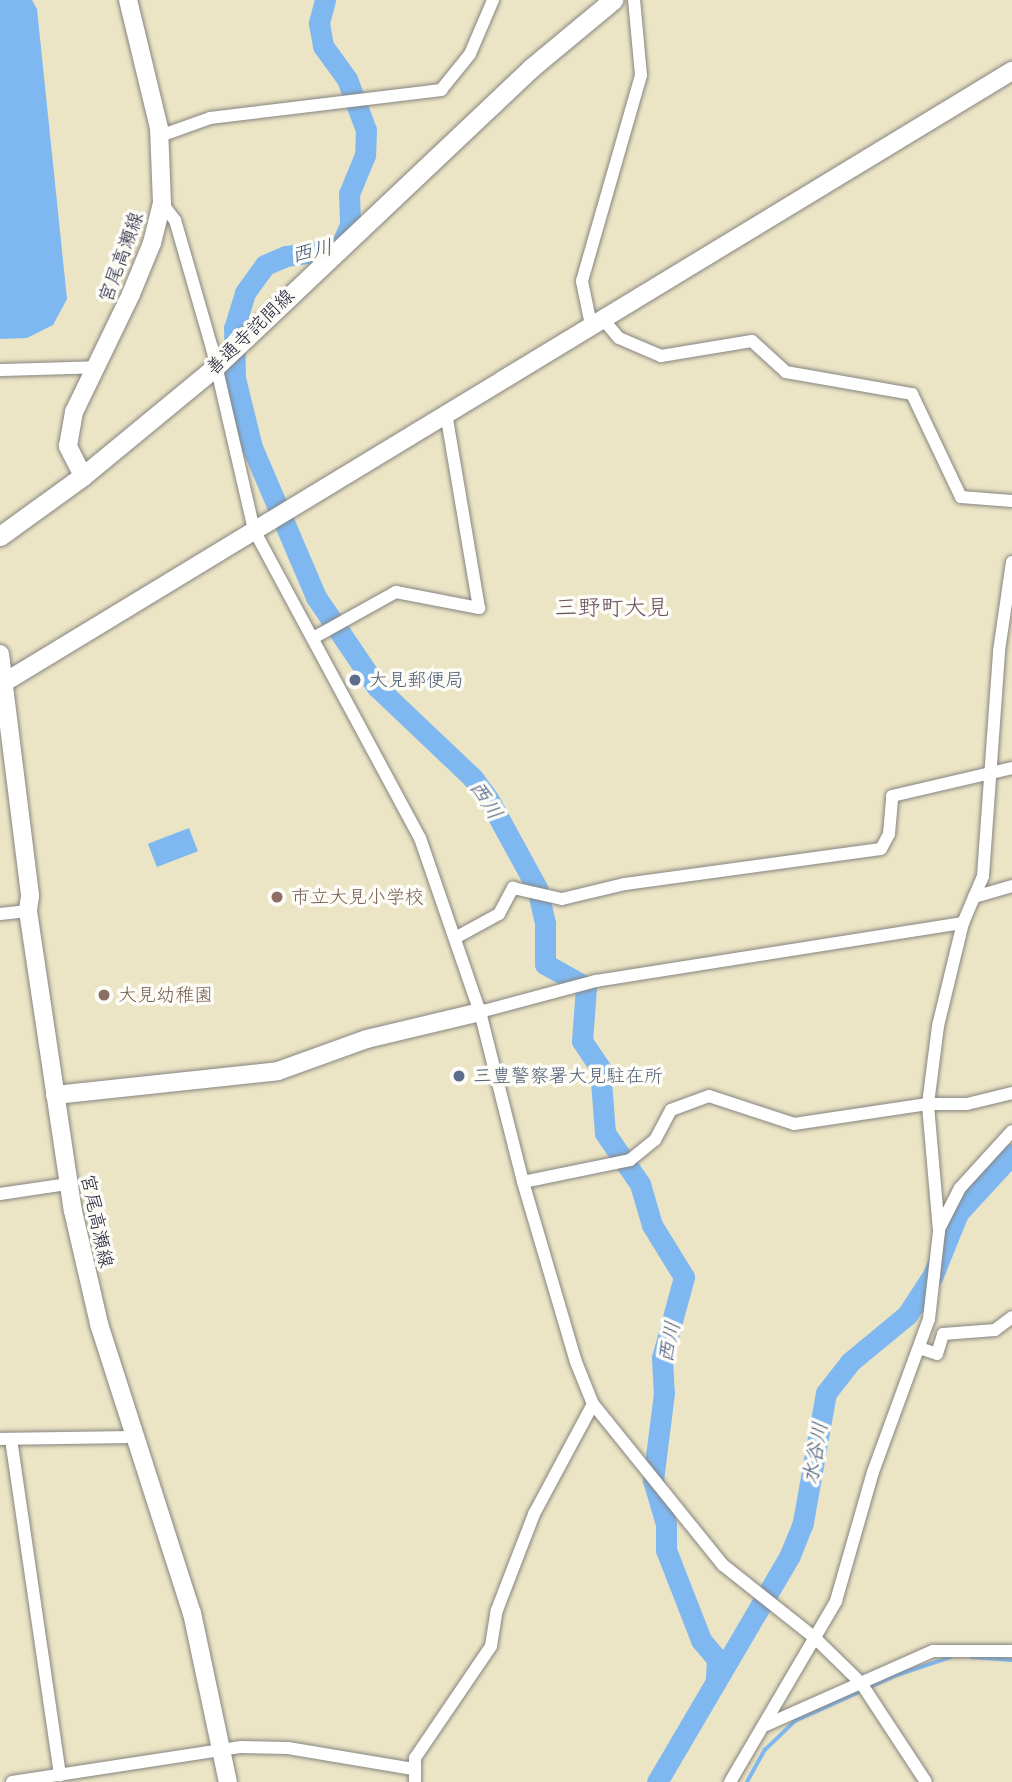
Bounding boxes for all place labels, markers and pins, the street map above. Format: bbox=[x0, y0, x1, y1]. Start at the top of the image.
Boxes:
place label: 大見郵便局 bbox=[369, 669, 464, 691]
marker: 大見郵便局 bbox=[347, 672, 363, 688]
place label: 市立大見小学校 bbox=[291, 886, 424, 908]
marker: 市立大見小学校 bbox=[269, 889, 285, 905]
place label: 大見幼稚園 bbox=[118, 984, 213, 1006]
marker: 大見幼稚園 bbox=[96, 987, 112, 1003]
place label: 三豊警察署大見駐在所 bbox=[473, 1065, 663, 1087]
marker: 三豊警察署大見駐在所 bbox=[451, 1068, 467, 1084]

